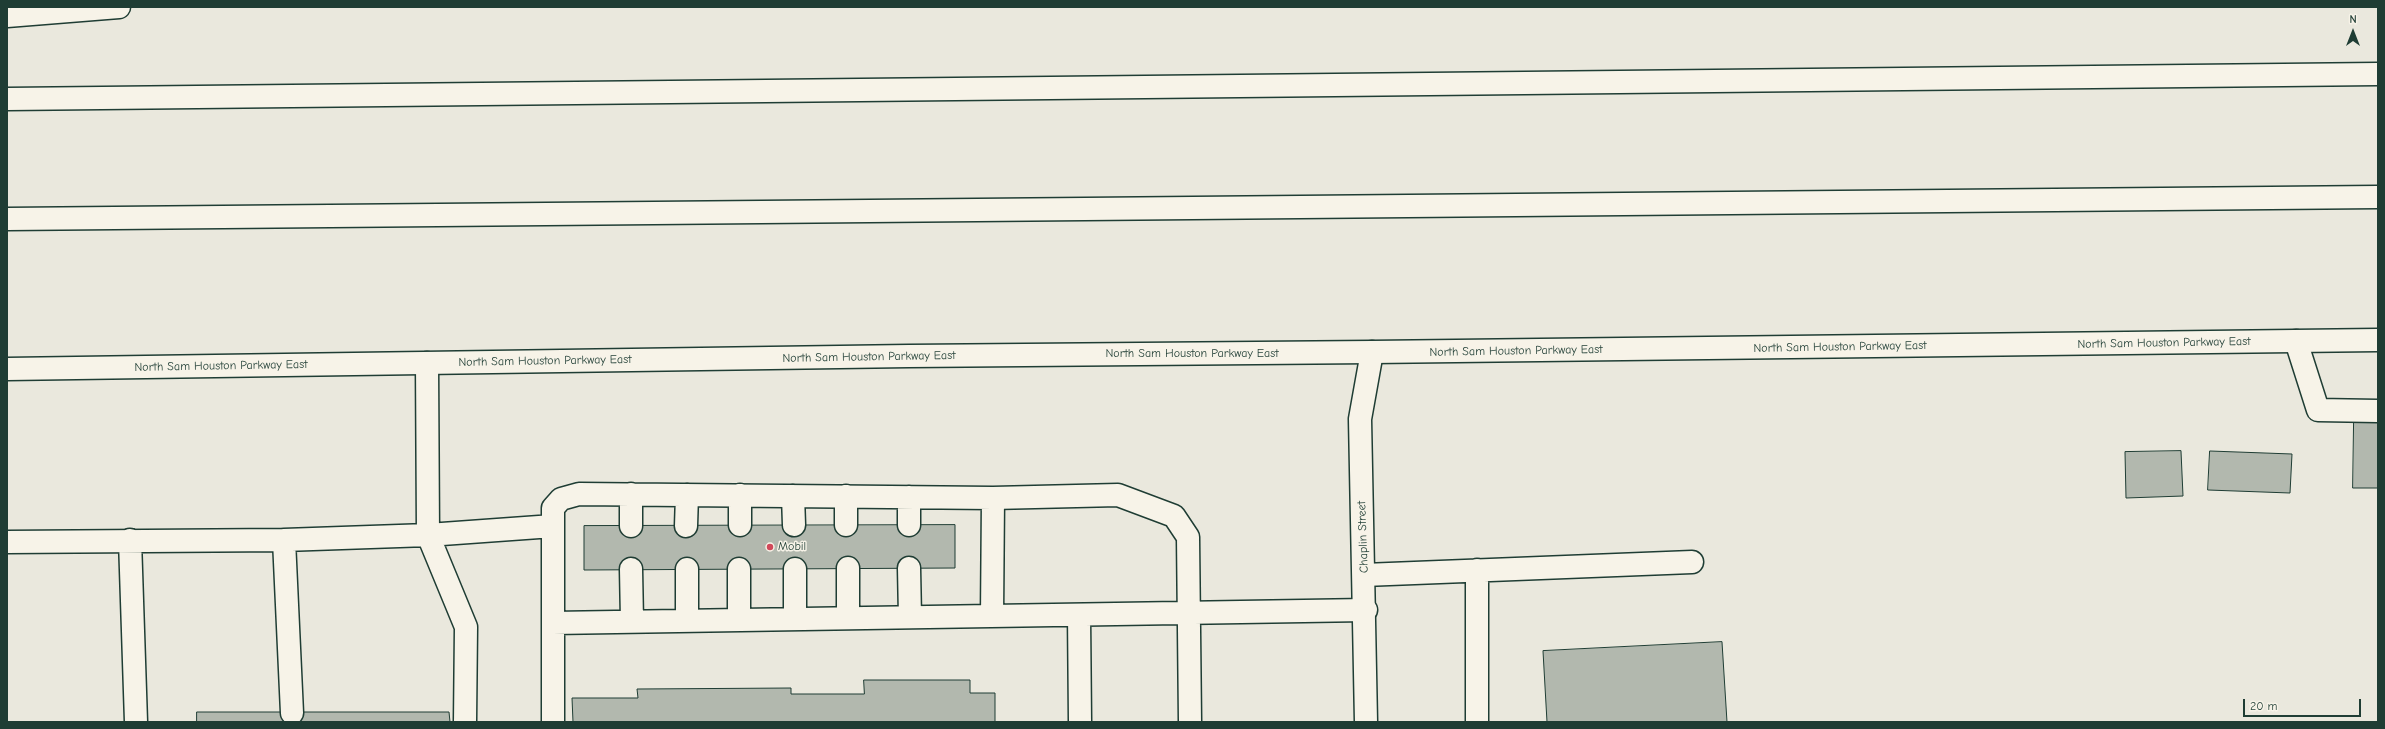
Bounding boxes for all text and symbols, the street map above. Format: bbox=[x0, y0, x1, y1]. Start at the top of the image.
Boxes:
north arrow bbox=[2333, 12, 2373, 52]
text: N bbox=[2349, 13, 2357, 26]
street label: North Sam Houston Parkway East bbox=[2077, 334, 2251, 352]
street label: North Sam Houston Parkway East bbox=[1753, 338, 1927, 356]
street label: North Sam Houston Parkway East bbox=[1429, 342, 1603, 360]
street label: North Sam Houston Parkway East bbox=[1105, 347, 1279, 361]
street label: North Sam Houston Parkway East bbox=[782, 348, 956, 366]
street label: North Sam Houston Parkway East bbox=[458, 352, 632, 370]
street label: North Sam Houston Parkway East bbox=[134, 357, 308, 375]
street label: Chaplin Street bbox=[1355, 501, 1371, 573]
place label: Mobil bbox=[778, 540, 806, 554]
marker: Mobil bbox=[765, 542, 775, 552]
scale bar bbox=[2245, 691, 2363, 717]
text: 20 m bbox=[2250, 699, 2278, 713]

